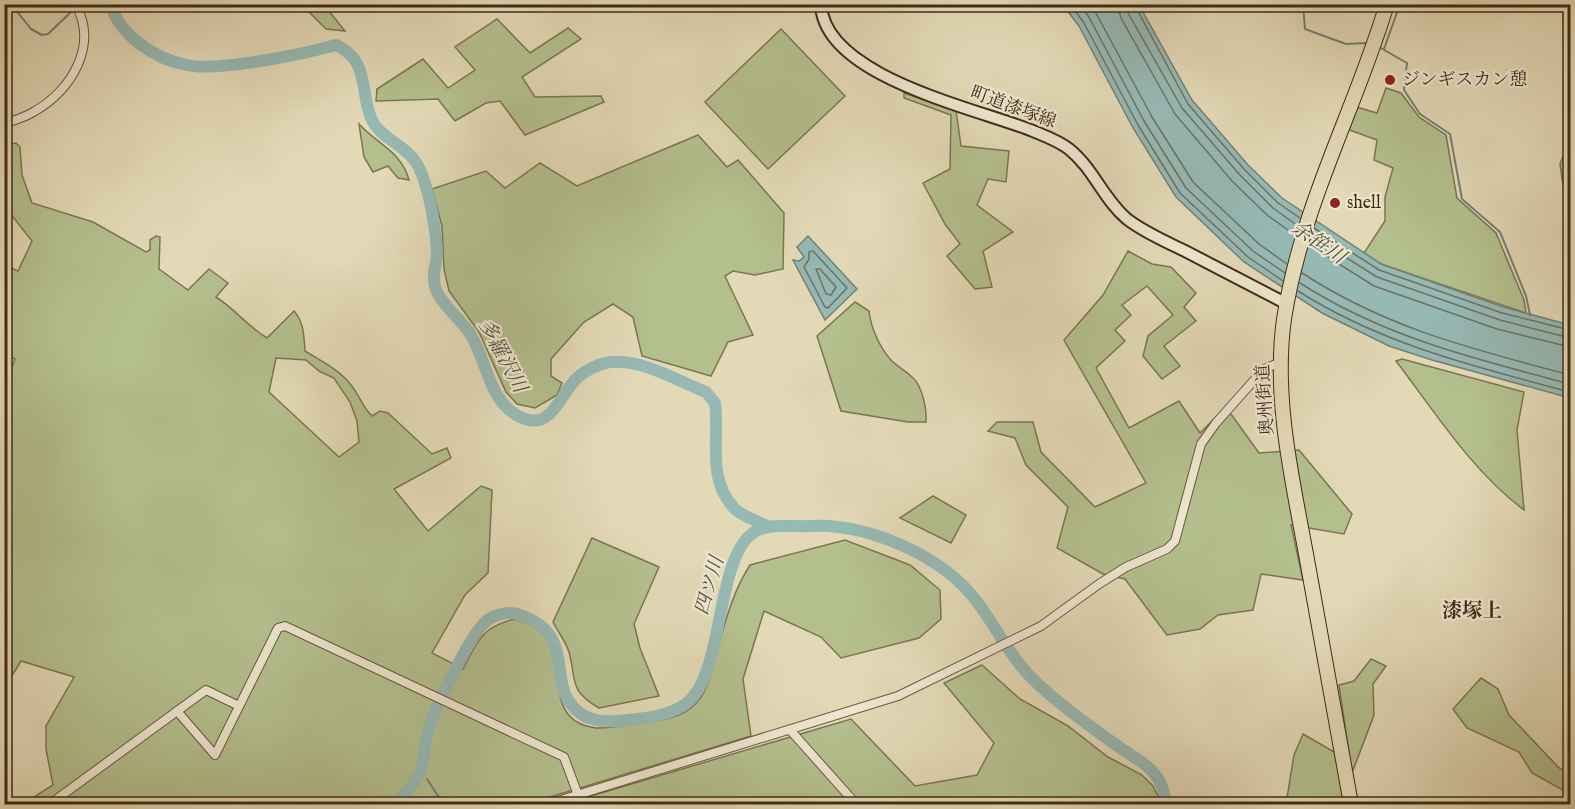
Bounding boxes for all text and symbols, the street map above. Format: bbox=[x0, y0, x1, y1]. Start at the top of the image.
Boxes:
place label: ジンギスカン憩 bbox=[1402, 69, 1527, 92]
marker: ジンギスカン憩 bbox=[1383, 73, 1397, 87]
street label: 町道漆塚線 bbox=[967, 82, 1059, 134]
place label: shell bbox=[1347, 192, 1381, 215]
marker: shell bbox=[1328, 196, 1342, 210]
water label: 余笹川 bbox=[1286, 216, 1352, 271]
water label: 多羅沢川 bbox=[472, 315, 533, 399]
street label: 奥州街道 bbox=[1252, 363, 1280, 437]
water label: 四ツ川 bbox=[690, 552, 731, 618]
district label: 漆塚上 bbox=[1442, 599, 1502, 624]

